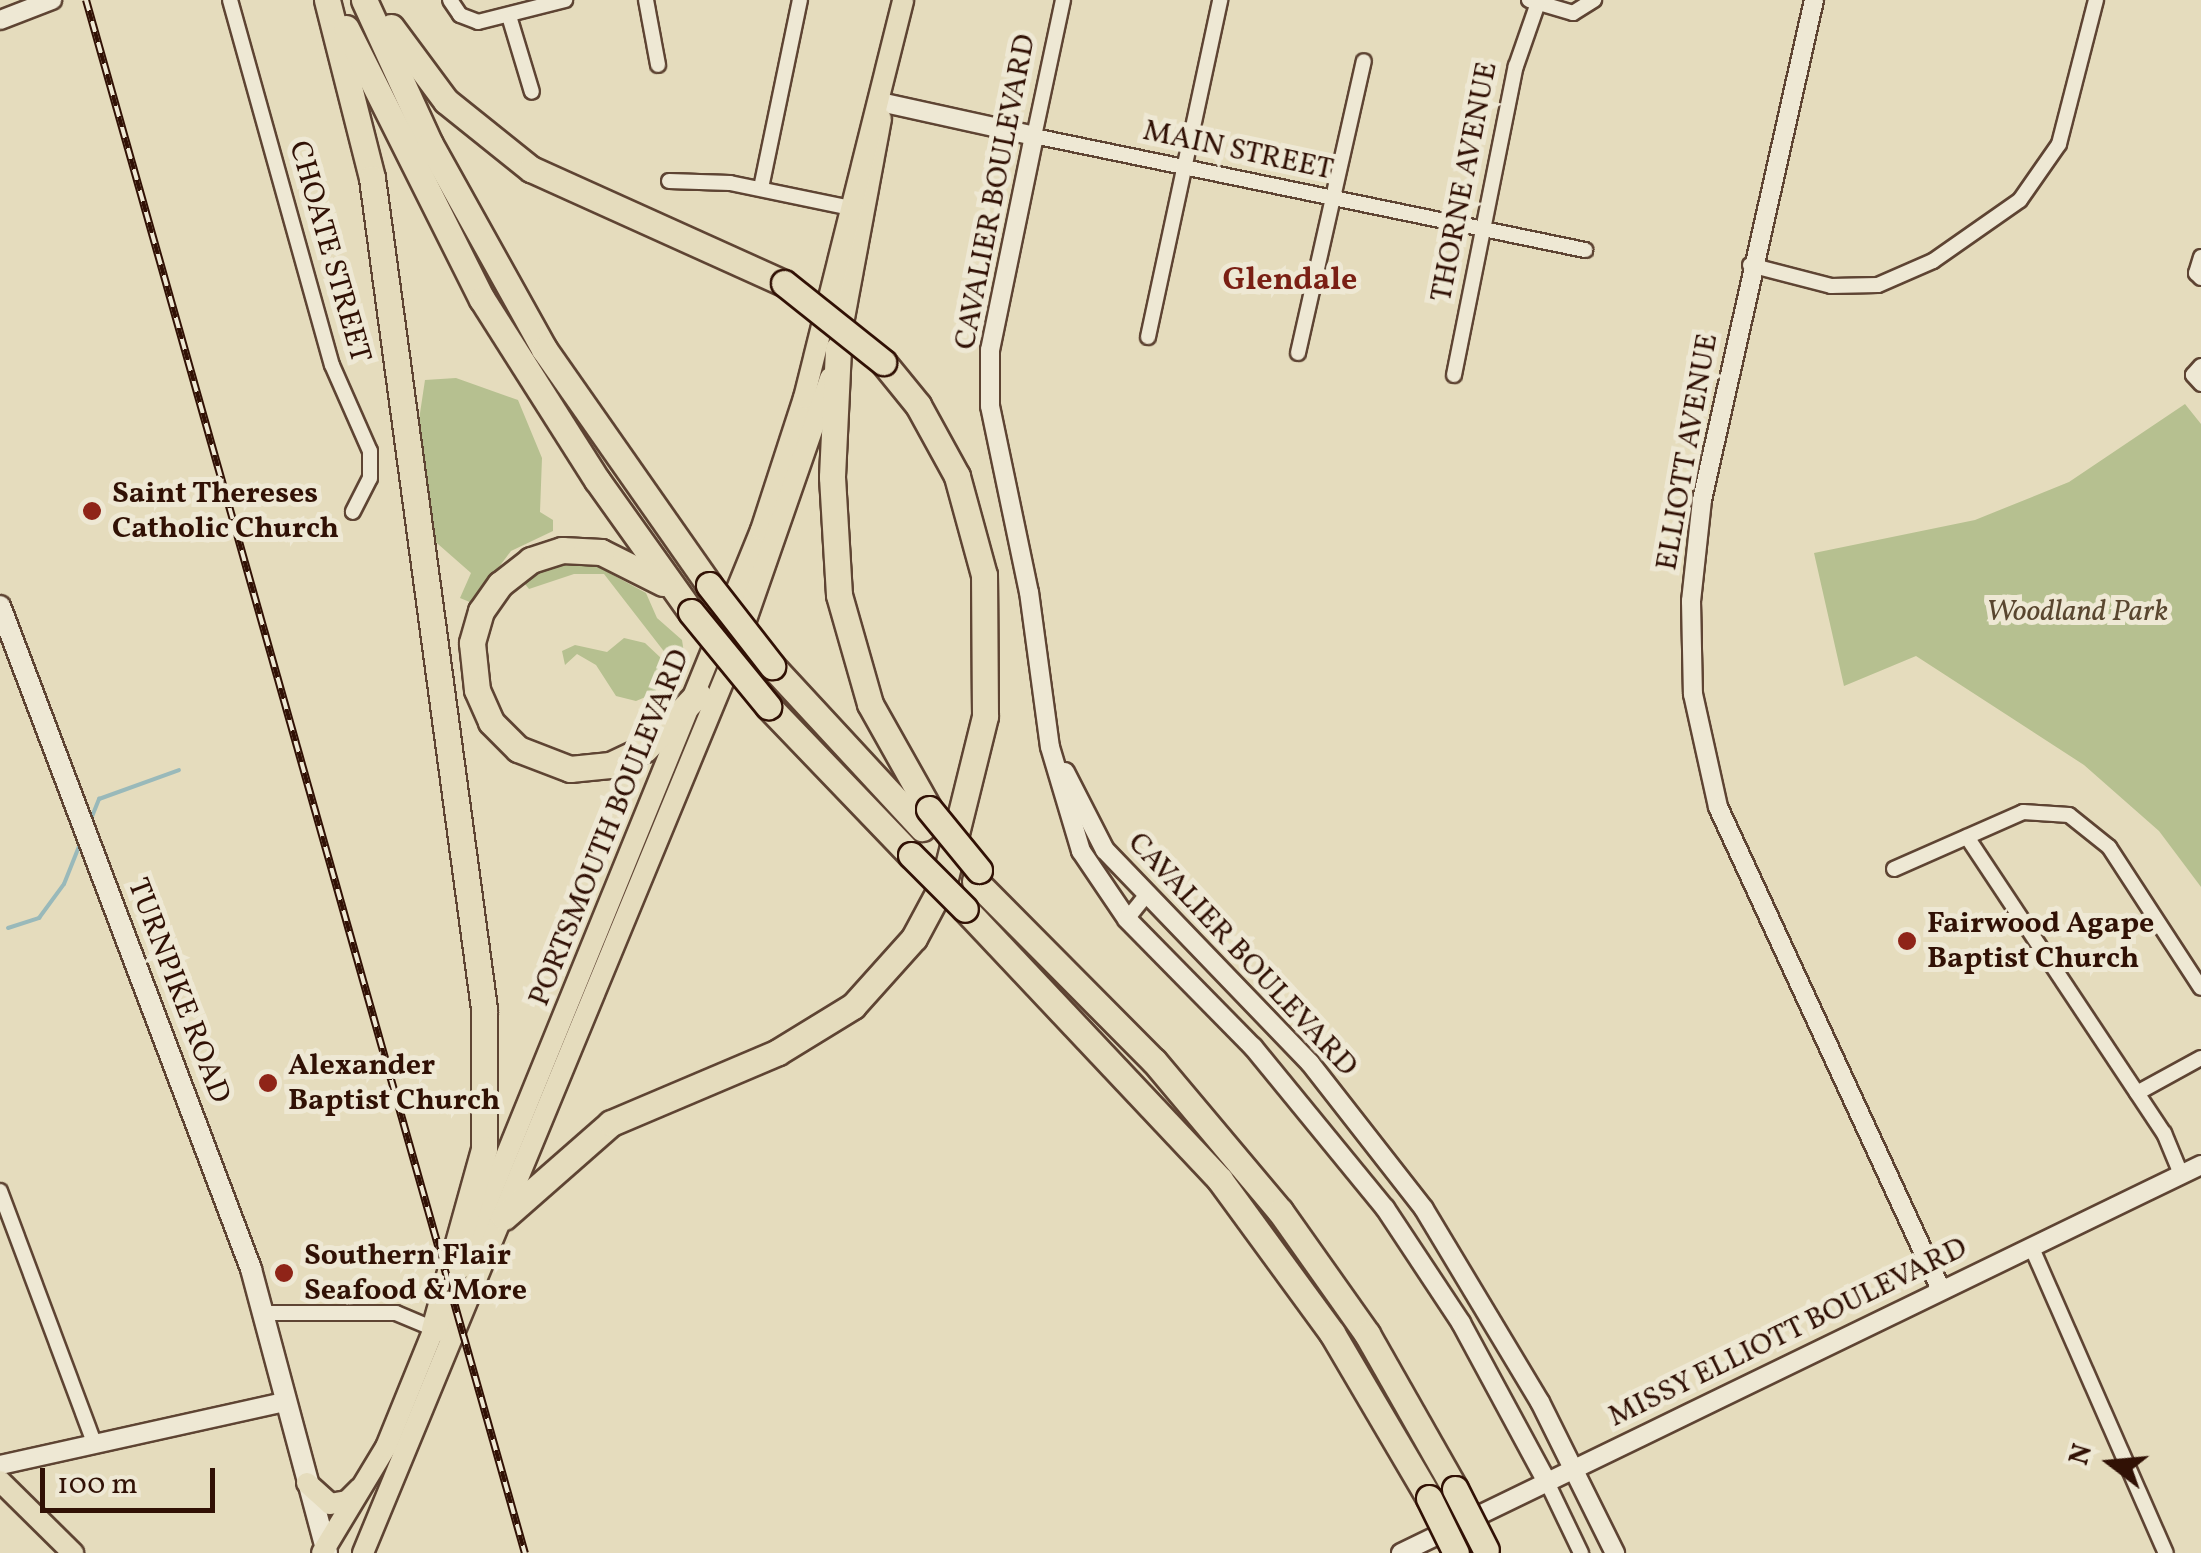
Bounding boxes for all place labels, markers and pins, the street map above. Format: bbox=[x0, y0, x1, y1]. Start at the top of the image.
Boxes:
place label: Saint Thereses Catholic Church bbox=[112, 476, 339, 546]
marker: Saint Thereses Catholic Church bbox=[81, 500, 103, 522]
place label: Fairwood Agape Baptist Church bbox=[1927, 906, 2154, 976]
marker: Fairwood Agape Baptist Church bbox=[1896, 930, 1918, 952]
place label: Alexander Baptist Church bbox=[288, 1048, 500, 1118]
marker: Alexander Baptist Church bbox=[257, 1072, 279, 1094]
place label: Southern Flair Seafood & More bbox=[304, 1238, 527, 1308]
marker: Southern Flair Seafood & More bbox=[273, 1262, 295, 1284]

